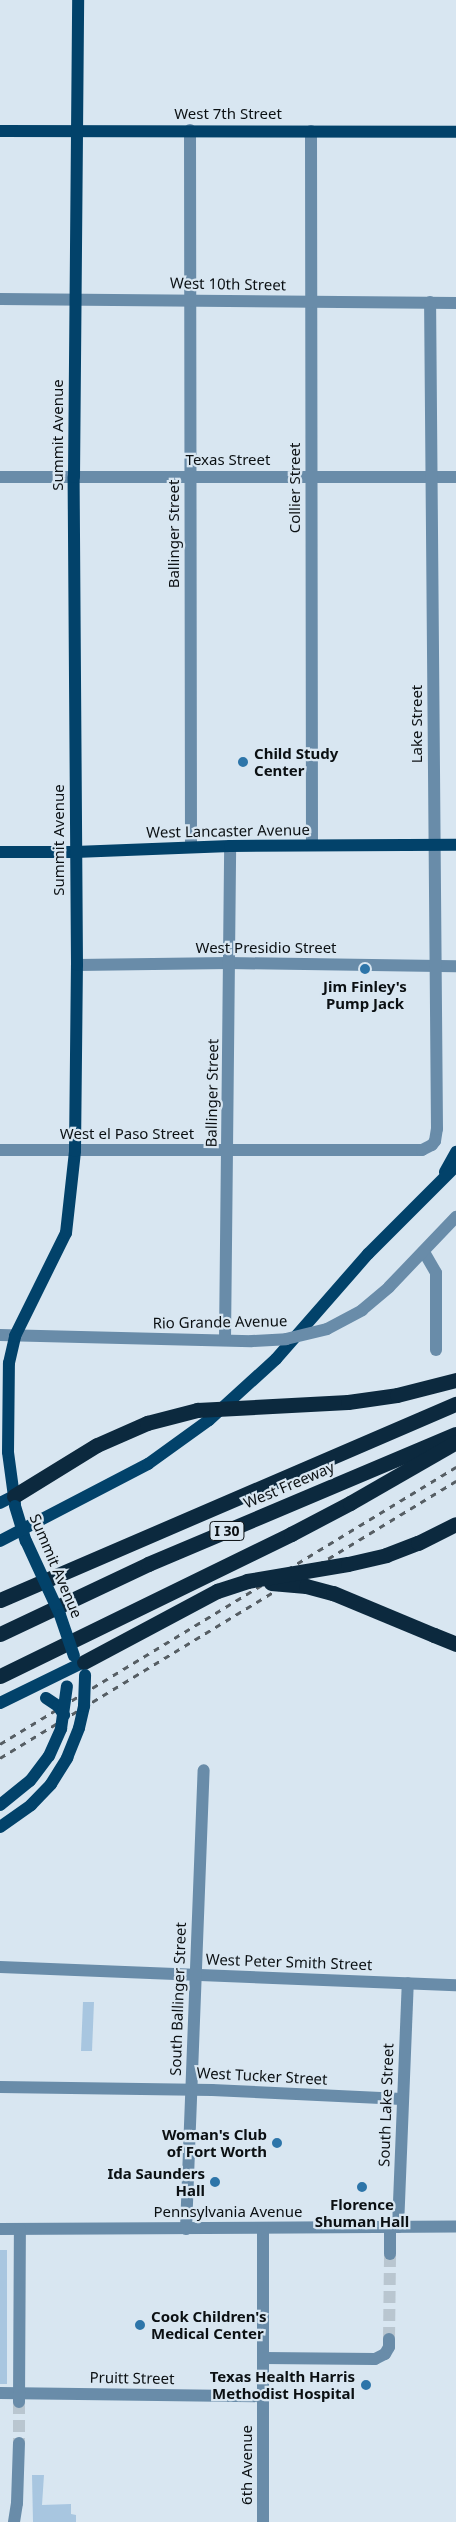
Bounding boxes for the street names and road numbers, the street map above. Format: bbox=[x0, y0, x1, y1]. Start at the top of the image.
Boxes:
street label: West 7th Street bbox=[174, 105, 282, 123]
street label: West 10th Street bbox=[170, 274, 286, 294]
street label: Summit Avenue bbox=[49, 379, 67, 491]
street label: Collier Street bbox=[286, 443, 304, 533]
street label: Texas Street bbox=[186, 451, 270, 469]
street label: Ballinger Street bbox=[165, 480, 183, 588]
street label: Lake Street bbox=[408, 685, 426, 763]
street label: Summit Avenue bbox=[50, 784, 68, 896]
street label: West Lancaster Avenue bbox=[146, 821, 310, 841]
street label: West Presidio Street bbox=[195, 939, 337, 957]
street label: Ballinger Street bbox=[202, 1038, 222, 1148]
street label: West el Paso Street bbox=[60, 1125, 194, 1143]
street label: Rio Grande Avenue bbox=[152, 1312, 288, 1332]
street label: West Freeway bbox=[241, 1458, 337, 1512]
street label: Summit Avenue bbox=[26, 1511, 86, 1621]
road number: I 30 bbox=[208, 1520, 246, 1542]
street label: South Ballinger Street bbox=[166, 1922, 190, 2076]
street label: West Peter Smith Street bbox=[205, 1950, 373, 1974]
street label: South Lake Street bbox=[375, 2043, 397, 2167]
street label: West Tucker Street bbox=[196, 2064, 328, 2088]
street label: Pennsylvania Avenue bbox=[154, 2203, 302, 2221]
street label: Pruitt Street bbox=[89, 2368, 175, 2388]
street label: 6th Avenue bbox=[238, 2425, 256, 2505]

